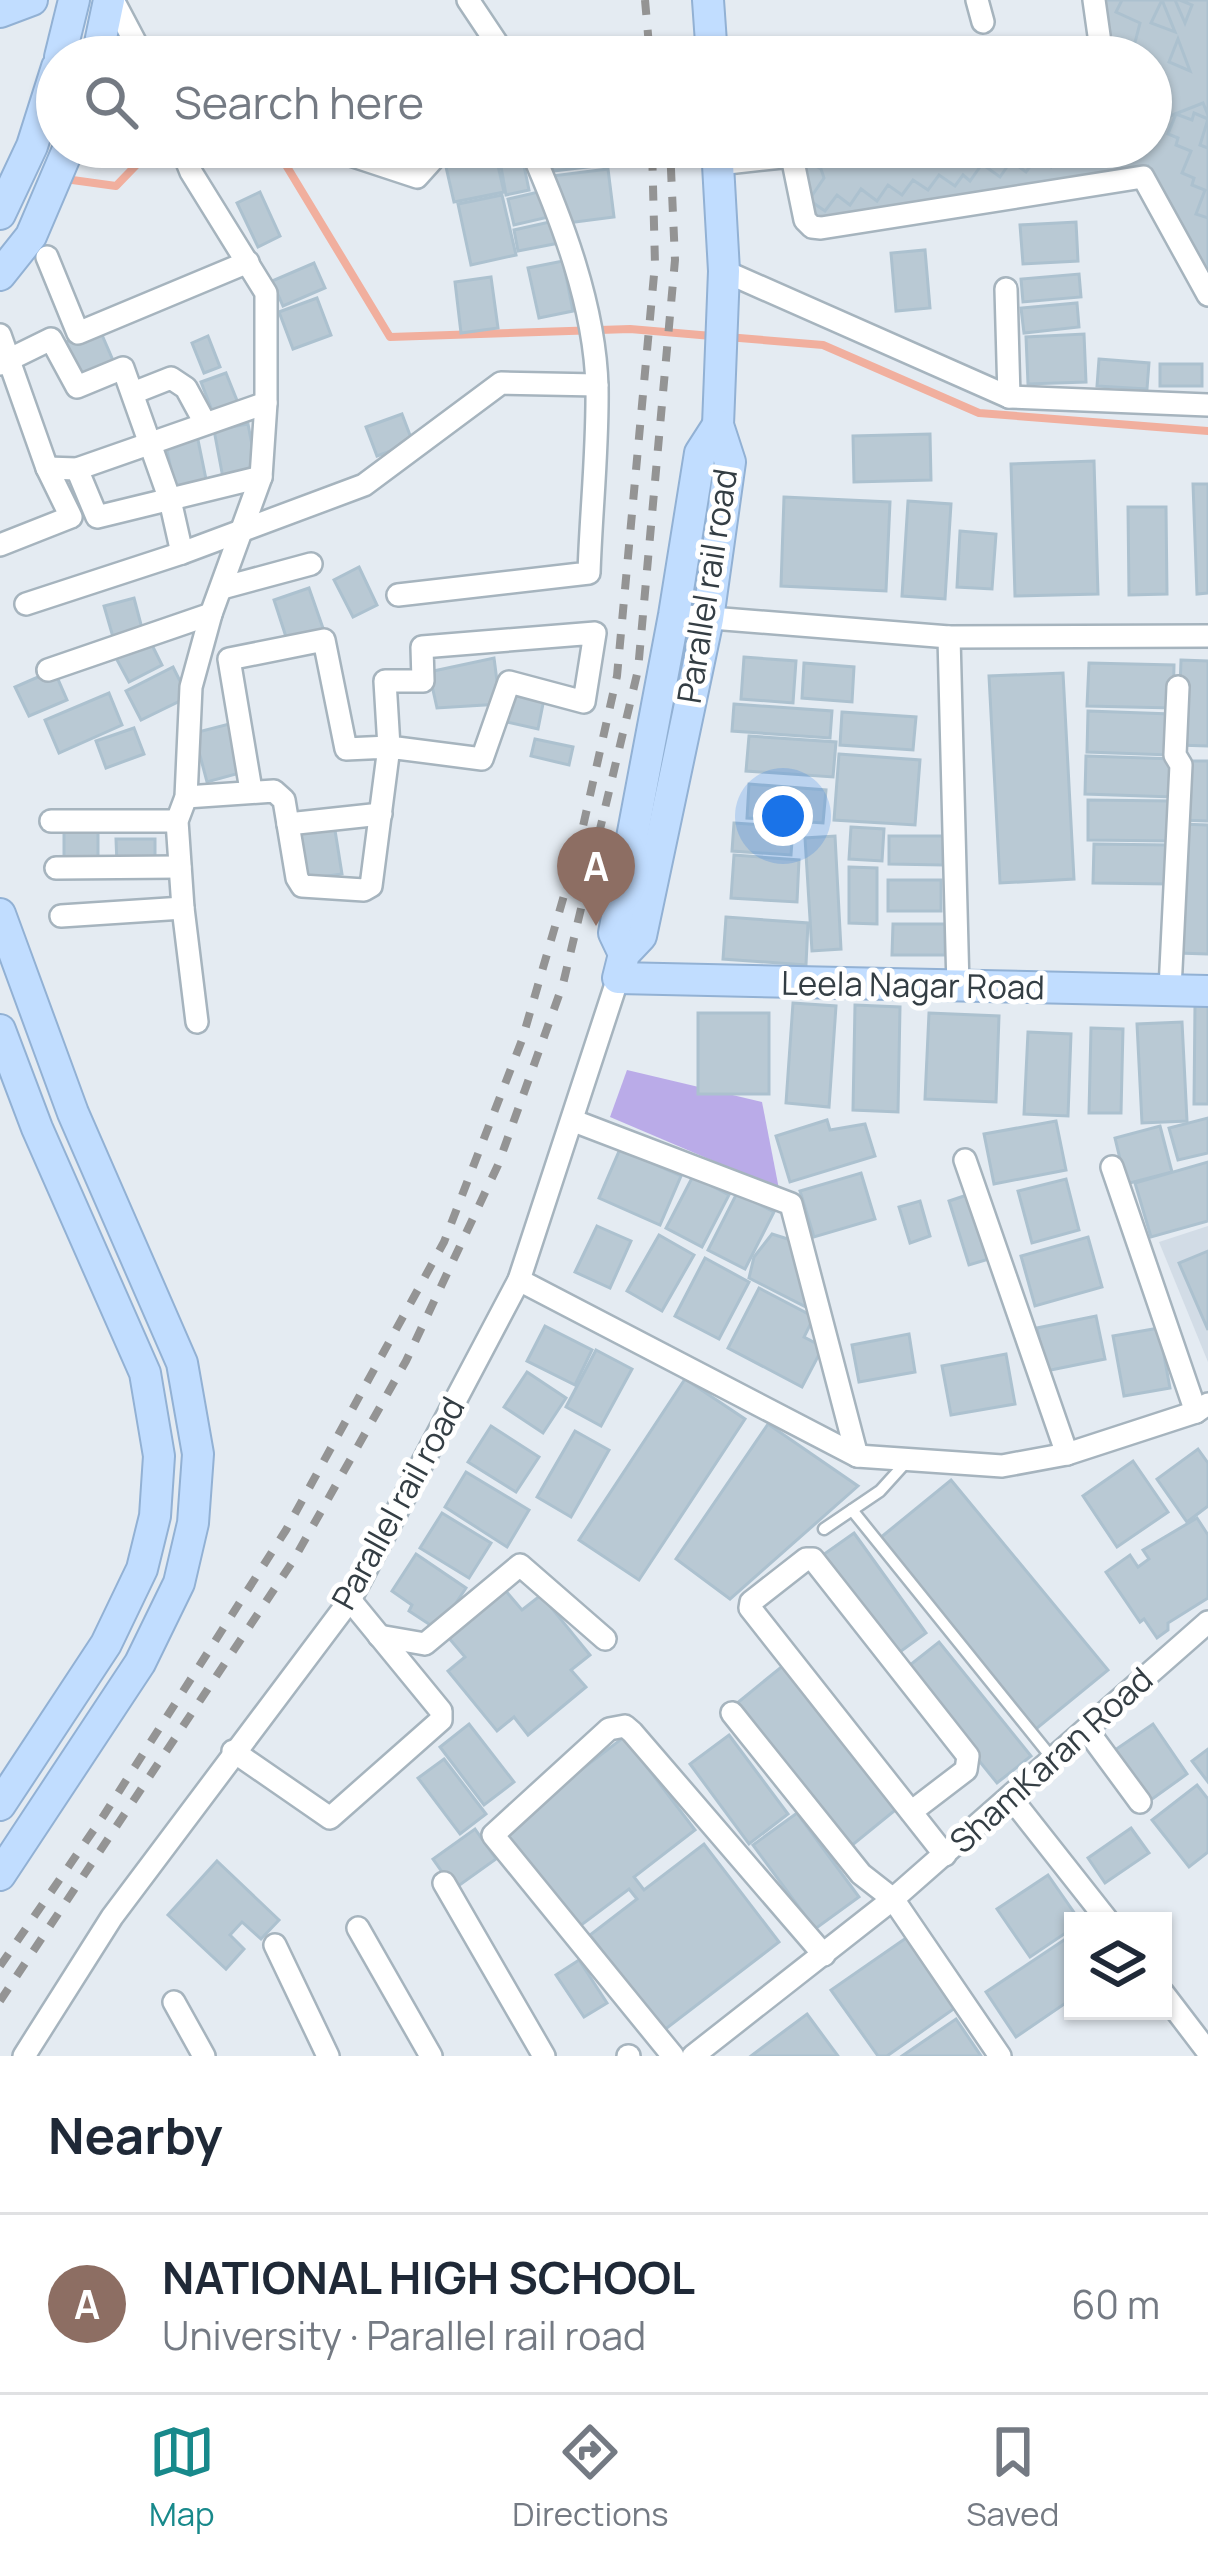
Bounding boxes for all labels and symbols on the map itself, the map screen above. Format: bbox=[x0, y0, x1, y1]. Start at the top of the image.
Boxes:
street label: Parallel rail road bbox=[666, 466, 747, 706]
your location bbox=[753, 786, 813, 846]
pin: A bbox=[557, 827, 635, 926]
street label: Leela Nagar Road bbox=[781, 960, 1045, 1009]
street label: Parallel rail road bbox=[321, 1388, 475, 1617]
street label: ShamKaran Road bbox=[940, 1657, 1162, 1863]

